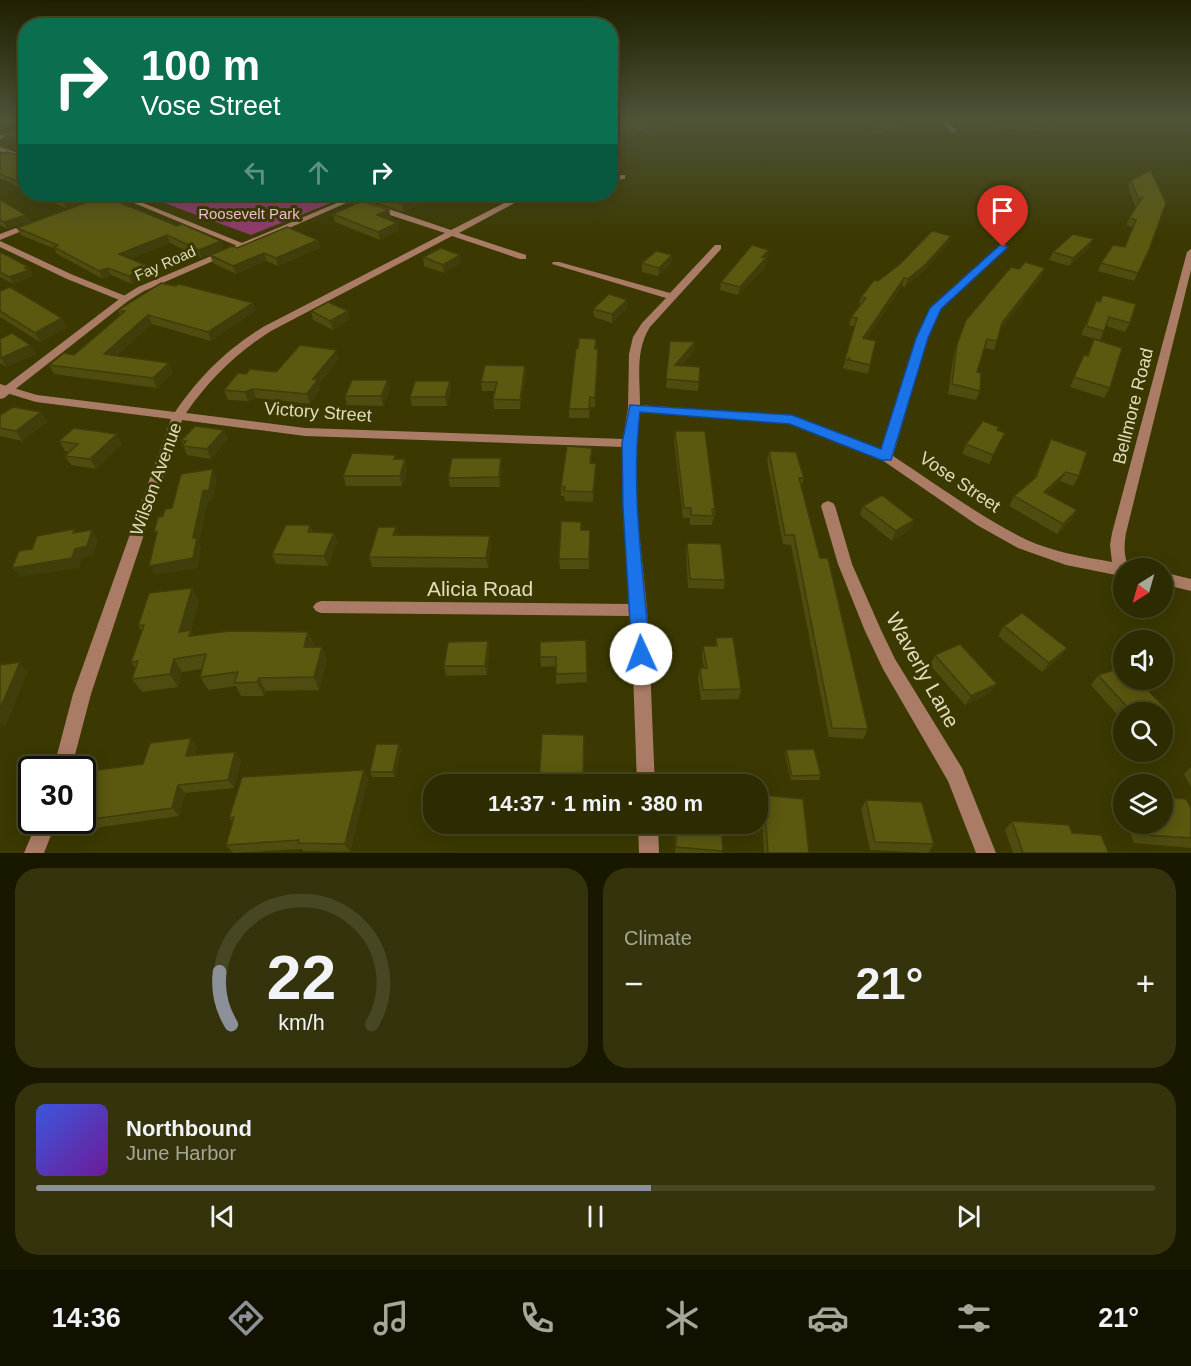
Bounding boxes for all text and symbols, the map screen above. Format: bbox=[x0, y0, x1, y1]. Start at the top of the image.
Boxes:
icon: right bbox=[42, 42, 120, 120]
text: 100 m bbox=[141, 42, 260, 89]
text: Vose Street bbox=[141, 91, 281, 121]
icon: left bbox=[239, 156, 272, 189]
icon: ahead bbox=[302, 156, 335, 189]
icon: right bbox=[365, 156, 398, 189]
pin bbox=[977, 185, 1028, 247]
icon: arrive bbox=[986, 194, 1019, 227]
park label: Roosevelt Park bbox=[198, 205, 300, 222]
street label: Fay Road bbox=[132, 242, 198, 284]
street label: Bellmore Road bbox=[1109, 346, 1157, 466]
street label: Victory Street bbox=[264, 398, 372, 426]
street label: Wilson Avenue bbox=[126, 420, 186, 538]
street label: Vose Street bbox=[916, 448, 1004, 516]
north arrow bbox=[1113, 558, 1173, 618]
map controls bbox=[1113, 558, 1173, 834]
street label: Alicia Road bbox=[427, 577, 533, 600]
street label: Waverly Lane bbox=[882, 609, 964, 731]
position arrow bbox=[609, 622, 673, 686]
button: sound bbox=[1113, 630, 1173, 690]
button: search bbox=[1113, 702, 1173, 762]
speed limit sign: 30 bbox=[18, 756, 96, 834]
button: layers bbox=[1113, 774, 1173, 834]
text: 14:37 · 1 min · 380 m bbox=[488, 791, 703, 816]
text: Climate bbox=[624, 927, 692, 949]
text: 22 bbox=[267, 943, 336, 1012]
text: 21° bbox=[855, 958, 924, 1009]
text: − bbox=[624, 965, 643, 1002]
text: + bbox=[1136, 965, 1155, 1002]
text: km/h bbox=[278, 1011, 325, 1035]
text: Northbound bbox=[126, 1116, 252, 1141]
text: June Harbor bbox=[126, 1142, 236, 1164]
icon: previous bbox=[206, 1200, 239, 1233]
icon: pause bbox=[579, 1200, 612, 1233]
icon: next bbox=[952, 1200, 985, 1233]
icon: directions bbox=[225, 1297, 267, 1339]
icon: music bbox=[370, 1297, 412, 1339]
icon: phone bbox=[516, 1297, 558, 1339]
icon: climate bbox=[661, 1297, 703, 1339]
icon: car bbox=[807, 1297, 849, 1339]
icon: filters bbox=[953, 1297, 995, 1339]
text: 14:36 bbox=[52, 1303, 121, 1333]
text: 21° bbox=[1098, 1303, 1139, 1333]

